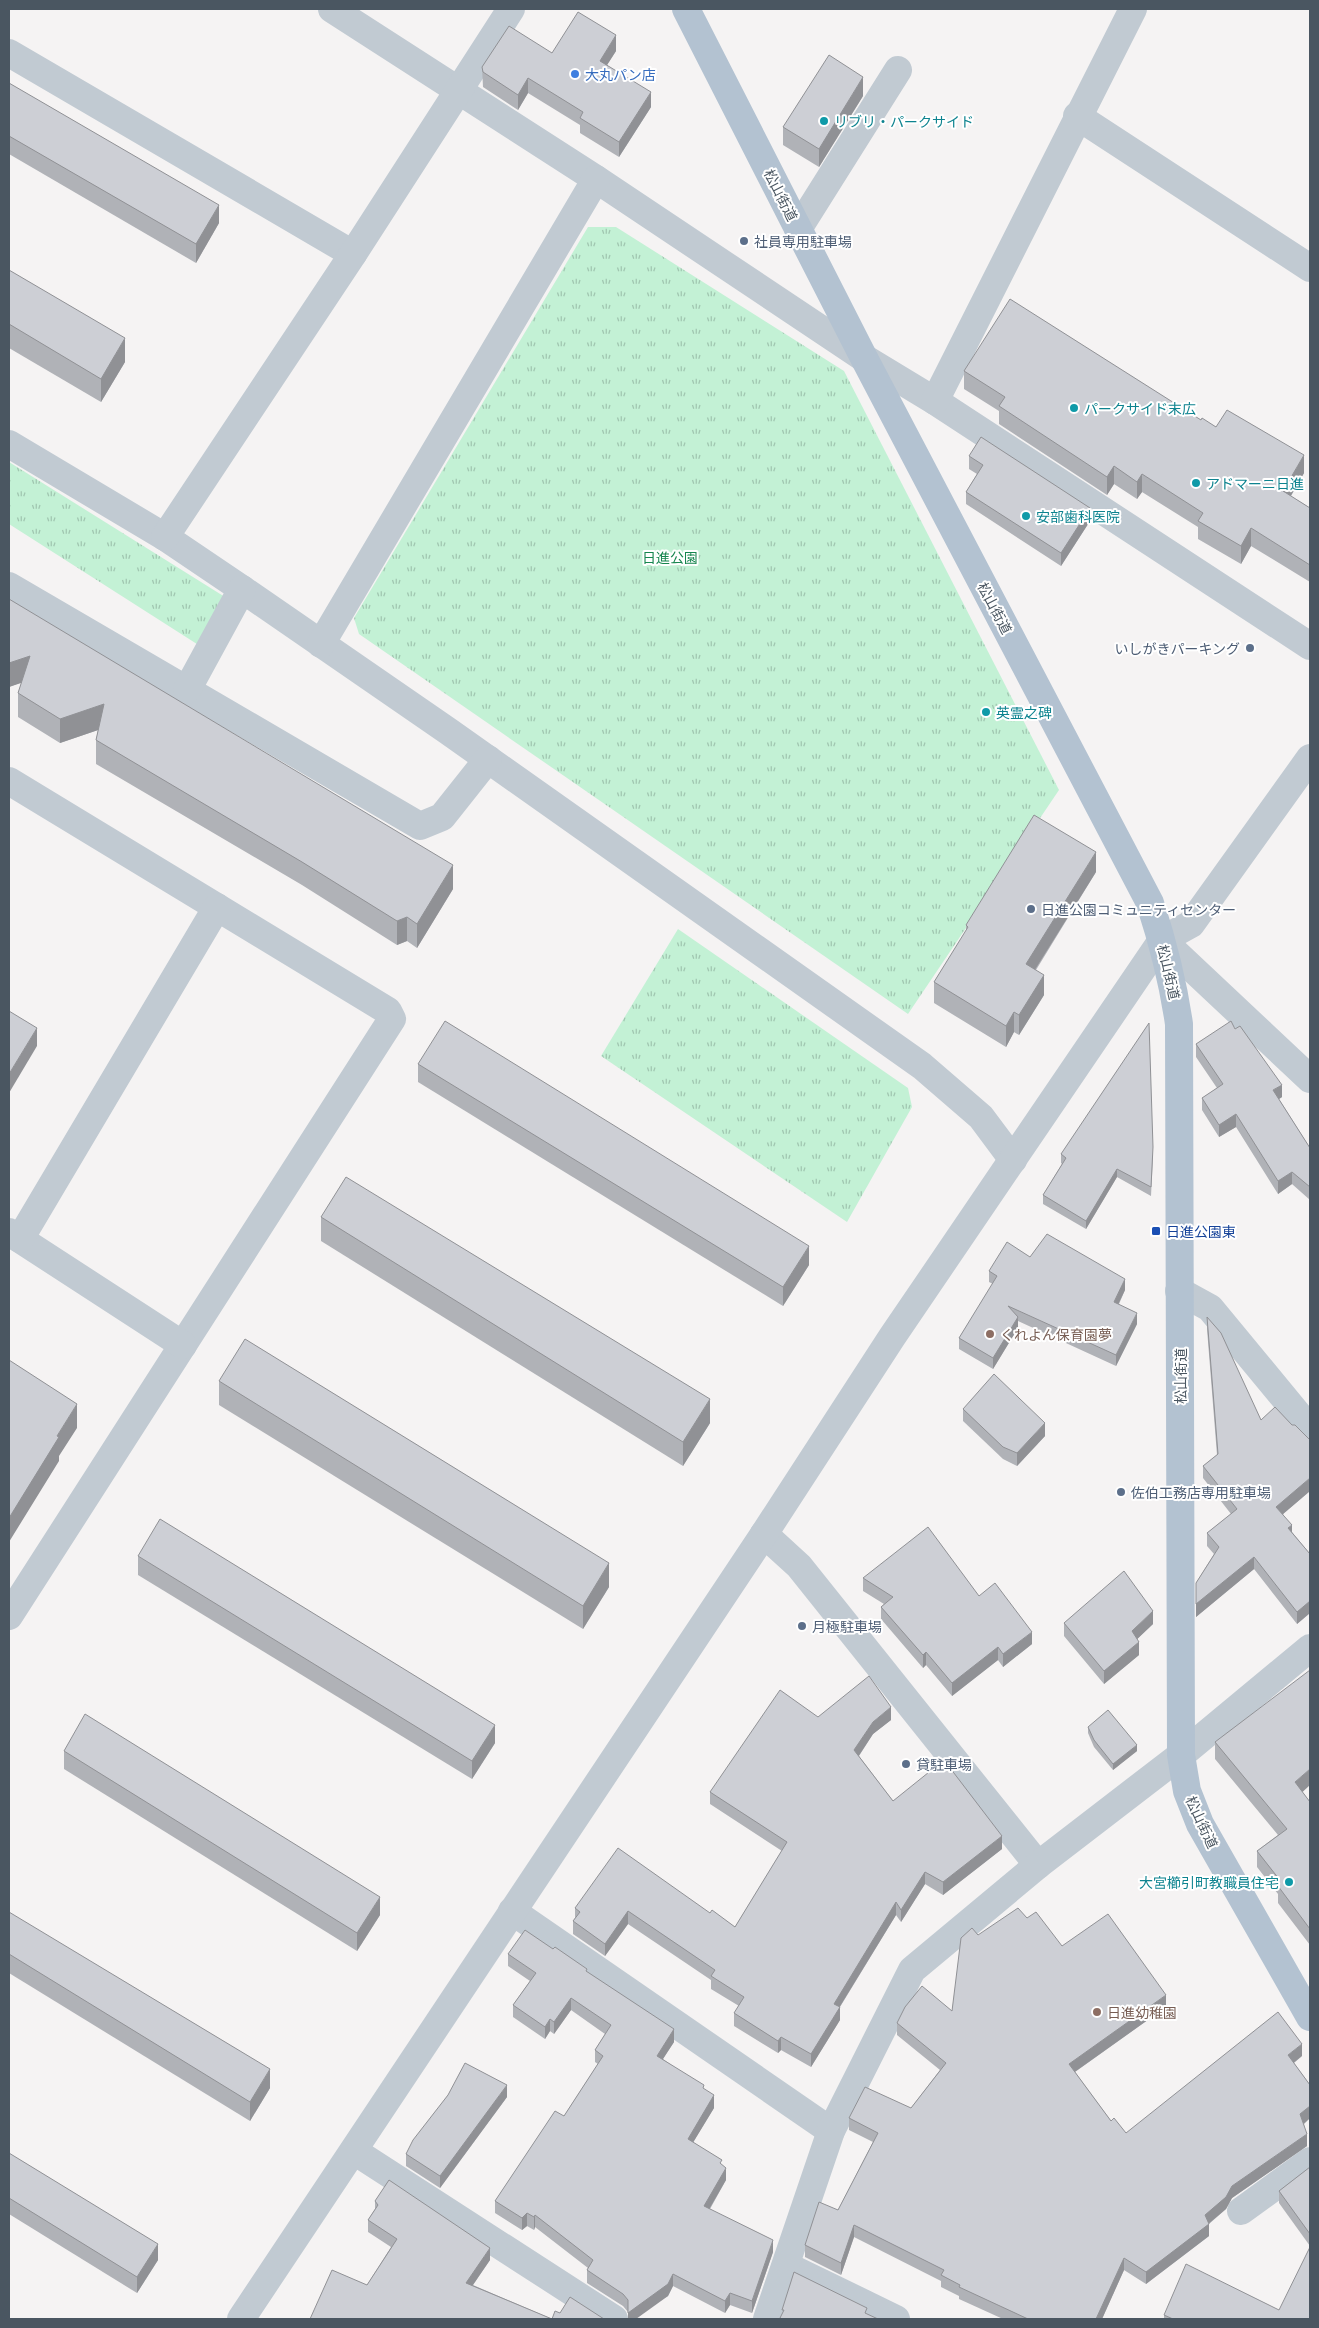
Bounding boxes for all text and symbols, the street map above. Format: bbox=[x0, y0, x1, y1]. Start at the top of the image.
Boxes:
place label: 大丸パン店 bbox=[585, 65, 656, 84]
marker: 大丸パン店 bbox=[569, 68, 581, 80]
place label: リブリ・パークサイド bbox=[834, 112, 974, 131]
marker: リブリ・パークサイド bbox=[818, 115, 830, 127]
street label: 松山街道 bbox=[760, 166, 802, 224]
place label: 社員専用駐車場 bbox=[754, 232, 852, 251]
marker: 社員専用駐車場 bbox=[738, 235, 750, 247]
place label: パークサイド末広 bbox=[1084, 399, 1196, 418]
marker: パークサイド末広 bbox=[1068, 402, 1080, 414]
place label: アドマーニ日進 bbox=[1206, 474, 1304, 493]
marker: アドマーニ日進 bbox=[1190, 477, 1202, 489]
place label: 安部歯科医院 bbox=[1036, 507, 1120, 526]
marker: 安部歯科医院 bbox=[1020, 510, 1032, 522]
park label: 日進公園 bbox=[642, 548, 698, 567]
street label: 松山街道 bbox=[973, 579, 1017, 637]
place label: いしがきパーキング bbox=[1114, 639, 1240, 658]
marker: いしがきパーキング bbox=[1244, 642, 1256, 654]
place label: 英霊之碑 bbox=[996, 703, 1052, 722]
marker: 英霊之碑 bbox=[980, 706, 992, 718]
place label: 日進公園コミュニティセンター bbox=[1041, 900, 1236, 919]
marker: 日進公園コミュニティセンター bbox=[1025, 903, 1037, 915]
street label: 松山街道 bbox=[1153, 943, 1185, 1001]
place label: 日進公園東 bbox=[1166, 1222, 1236, 1241]
marker: 日進公園東 bbox=[1150, 1225, 1162, 1237]
place label: くれよん保育園夢 bbox=[1000, 1325, 1112, 1344]
marker: くれよん保育園夢 bbox=[984, 1328, 996, 1340]
street label: 松山街道 bbox=[1171, 1348, 1190, 1404]
place label: 佐伯工務店専用駐車場 bbox=[1131, 1483, 1271, 1502]
marker: 佐伯工務店専用駐車場 bbox=[1115, 1486, 1127, 1498]
place label: 月極駐車場 bbox=[812, 1617, 882, 1636]
marker: 月極駐車場 bbox=[796, 1620, 808, 1632]
place label: 貸駐車場 bbox=[916, 1755, 972, 1774]
marker: 貸駐車場 bbox=[900, 1758, 912, 1770]
street label: 松山街道 bbox=[1182, 1793, 1222, 1851]
place label: 大宮櫛引町教職員住宅 bbox=[1139, 1873, 1279, 1892]
marker: 大宮櫛引町教職員住宅 bbox=[1283, 1876, 1295, 1888]
place label: 日進幼稚園 bbox=[1107, 2003, 1177, 2022]
marker: 日進幼稚園 bbox=[1091, 2006, 1103, 2018]

